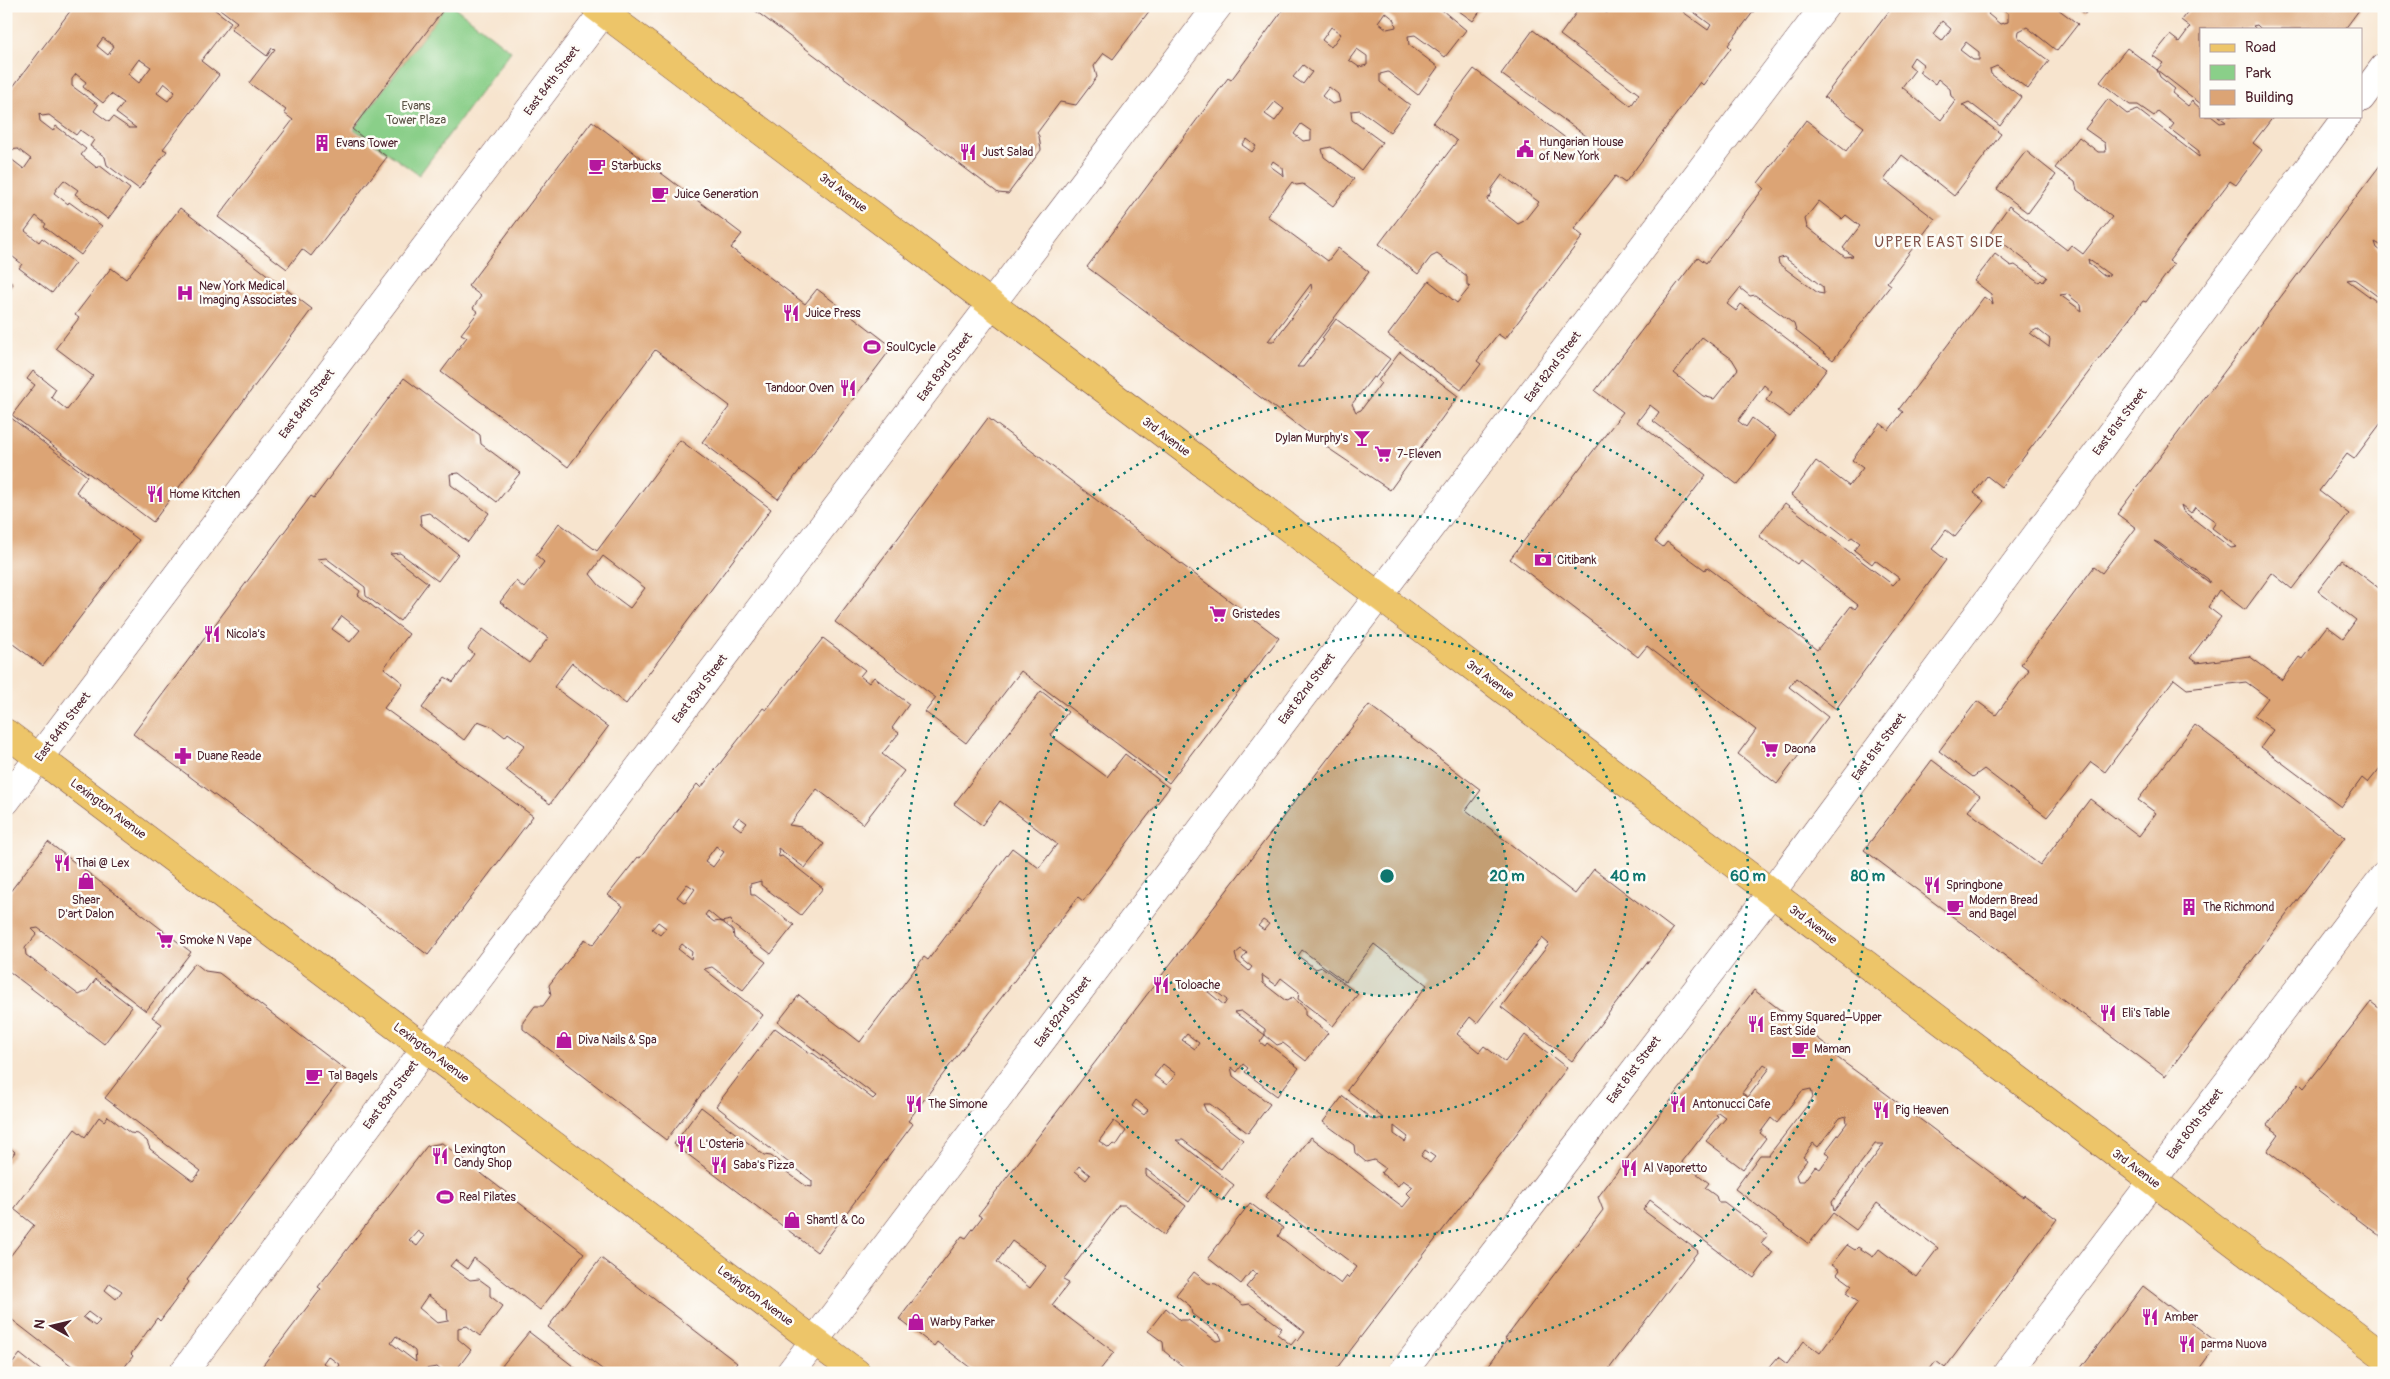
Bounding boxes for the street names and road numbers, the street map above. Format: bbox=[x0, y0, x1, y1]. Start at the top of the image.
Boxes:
street label: East 84th Street bbox=[521, 43, 583, 119]
street label: 3rd Avenue bbox=[816, 170, 870, 216]
street label: East 82nd Street bbox=[1521, 328, 1585, 406]
street label: East 83rd Street bbox=[914, 329, 976, 404]
street label: East 84th Street bbox=[276, 366, 338, 442]
street label: East 81st Street bbox=[2090, 385, 2150, 459]
street label: 3rd Avenue bbox=[1139, 414, 1193, 460]
street label: East 82nd Street bbox=[1275, 650, 1339, 728]
street label: East 83rd Street bbox=[669, 651, 731, 726]
street label: 3rd Avenue bbox=[1463, 657, 1517, 703]
street label: East 84th Street bbox=[32, 689, 94, 765]
street label: East 81st Street bbox=[1849, 710, 1909, 784]
street label: Lexington Avenue bbox=[67, 776, 149, 842]
street label: 3rd Avenue bbox=[1786, 902, 1840, 948]
street label: East 82nd Street bbox=[1031, 973, 1095, 1051]
street label: Lexington Avenue bbox=[390, 1020, 472, 1086]
street label: East 81st Street bbox=[1604, 1033, 1664, 1107]
street label: East 83rd Street bbox=[360, 1057, 422, 1132]
street label: East 80th Street bbox=[2164, 1086, 2227, 1162]
street label: 3rd Avenue bbox=[2109, 1146, 2163, 1192]
street label: Lexington Avenue bbox=[714, 1263, 796, 1329]

